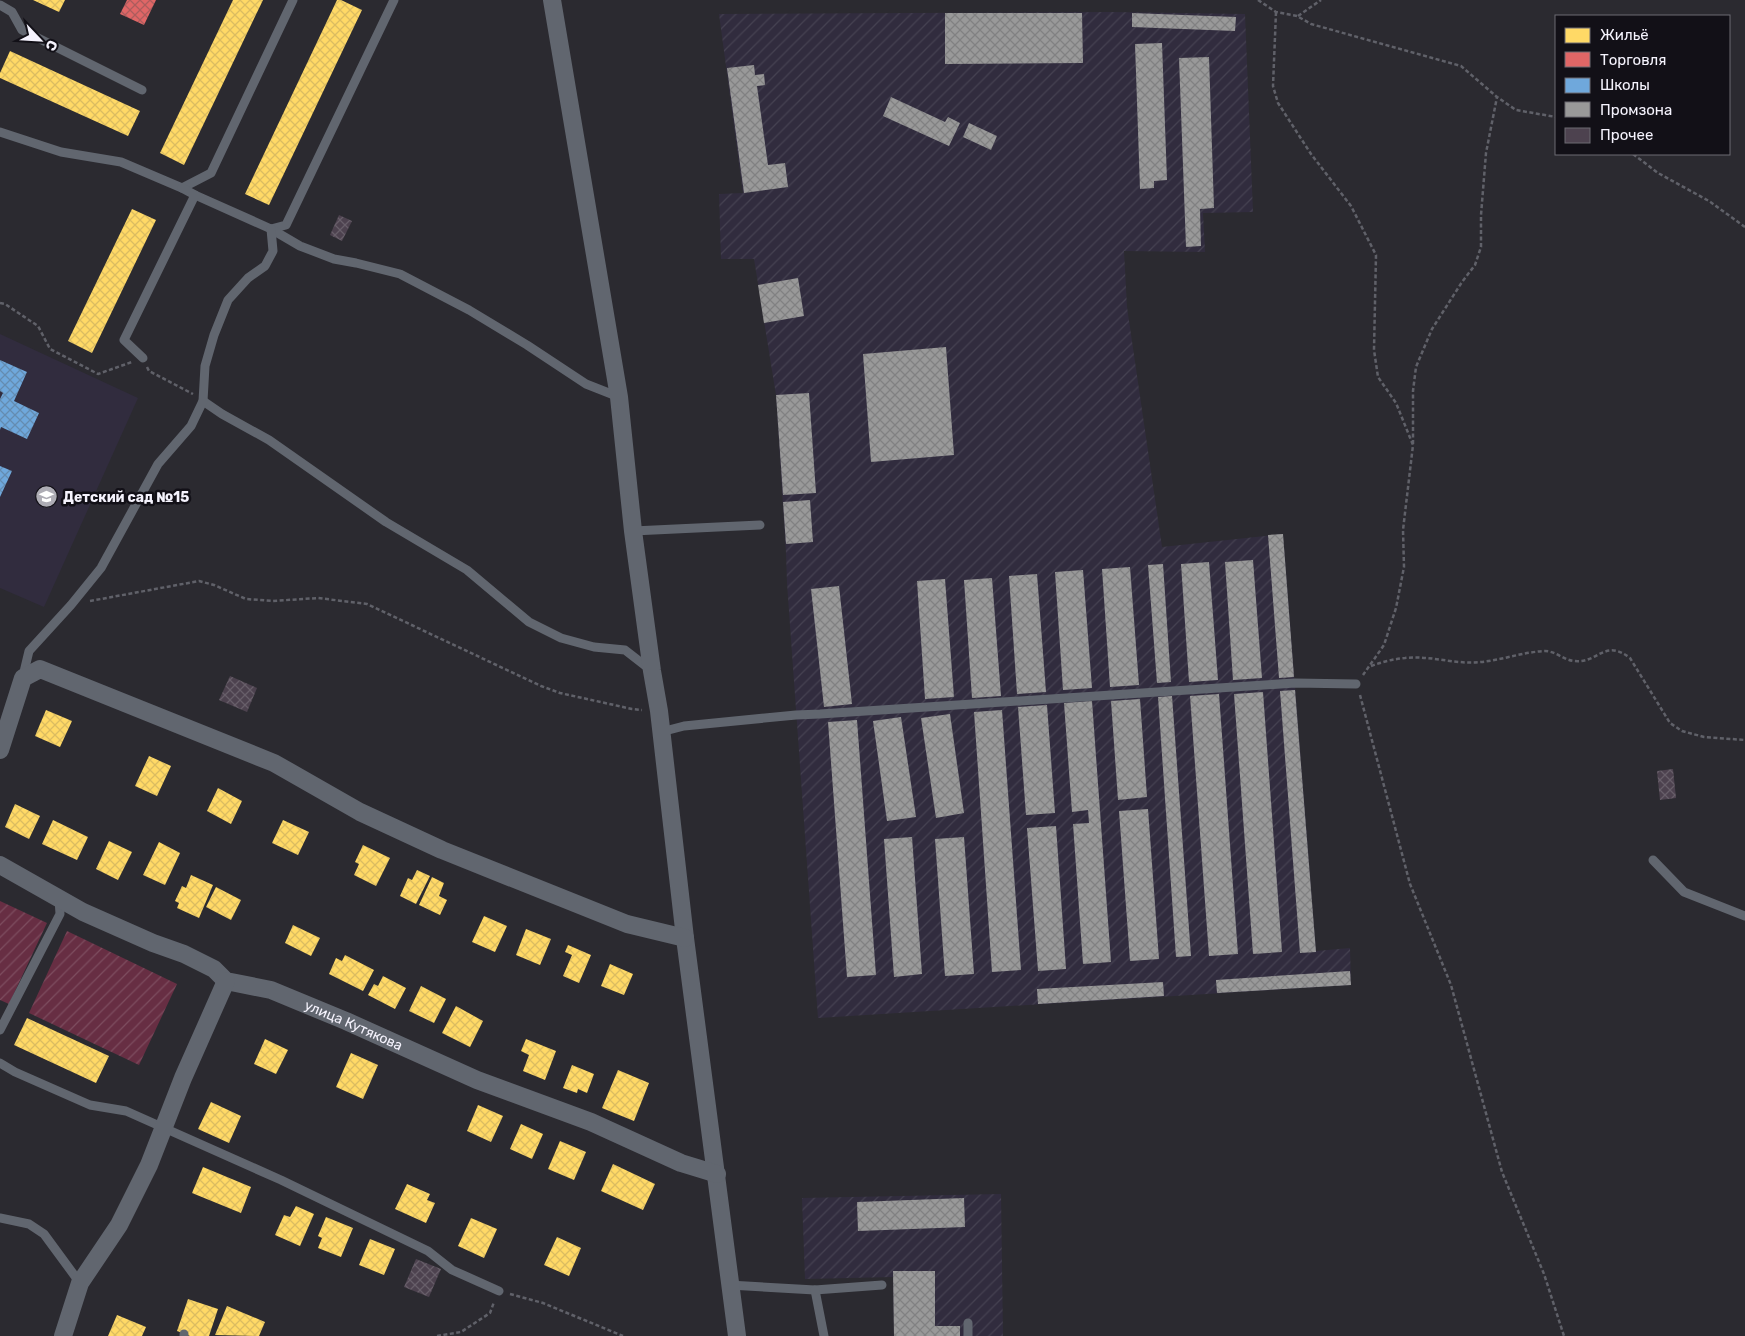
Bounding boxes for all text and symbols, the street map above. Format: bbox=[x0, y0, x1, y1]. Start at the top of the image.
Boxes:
north arrow bbox=[15, 15, 65, 65]
legend bbox=[1555, 15, 1730, 155]
text: Жильё bbox=[1600, 26, 1649, 44]
text: С bbox=[41, 37, 61, 53]
text: Торговля bbox=[1600, 51, 1666, 69]
text: Школы bbox=[1600, 76, 1650, 94]
text: Промзона bbox=[1600, 101, 1672, 119]
text: Прочее bbox=[1600, 126, 1653, 144]
school or university icon: Детский сад №15 bbox=[35, 485, 59, 509]
place label: Детский сад №15 bbox=[63, 489, 189, 506]
street label: улица Кутякова bbox=[302, 997, 405, 1054]

